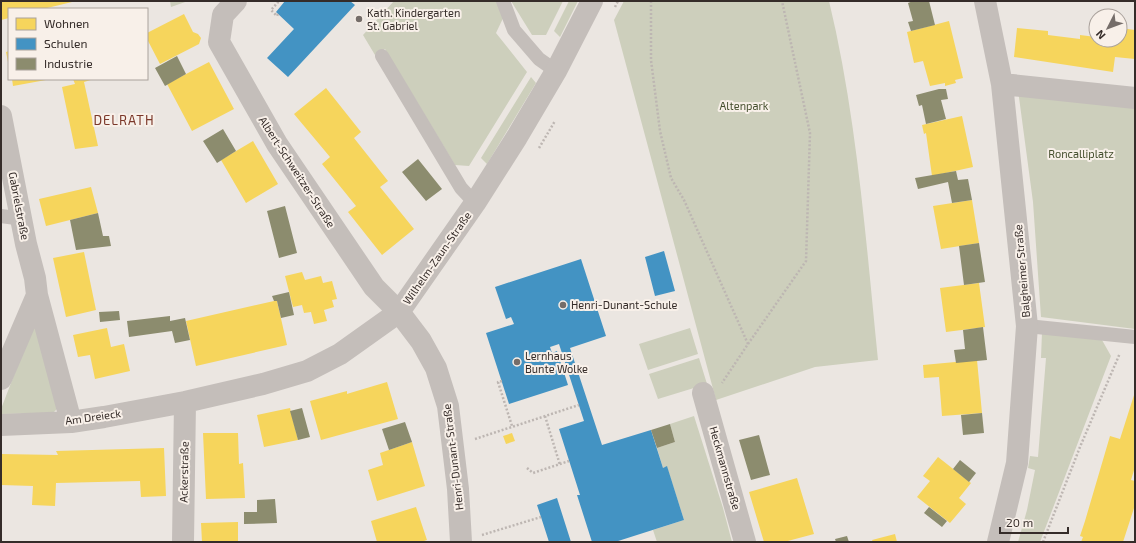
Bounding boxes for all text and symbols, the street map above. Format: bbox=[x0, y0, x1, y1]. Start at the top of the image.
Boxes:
place label: Kath. Kindergarten St. Gabriel bbox=[367, 6, 460, 32]
legend bbox=[8, 8, 148, 80]
north arrow bbox=[1088, 8, 1128, 48]
marker: Kath. Kindergarten St. Gabriel bbox=[354, 14, 364, 24]
text: Wohnen bbox=[44, 16, 89, 30]
text: N bbox=[1093, 28, 1108, 42]
text: Schulen bbox=[44, 36, 87, 50]
text: Industrie bbox=[44, 56, 93, 70]
park label: Altenpark bbox=[720, 99, 769, 112]
district label: DELRATH bbox=[93, 112, 155, 128]
street label: Albert-Schweitzer-Straße bbox=[257, 114, 338, 230]
park label: Roncalliplatz bbox=[1048, 147, 1114, 160]
street label: Gabrielstraße bbox=[7, 171, 32, 241]
street label: Wilhelm-Zaun-Straße bbox=[400, 209, 474, 307]
street label: Balgheimer Straße bbox=[1011, 224, 1032, 318]
place label: Henri-Dunant-Schule bbox=[571, 298, 678, 311]
marker: Henri-Dunant-Schule bbox=[558, 300, 568, 310]
place label: Lernhaus Bunte Wolke bbox=[525, 349, 588, 375]
marker: Lernhaus Bunte Wolke bbox=[512, 357, 522, 367]
street label: Henri-Dunant-Straße bbox=[440, 403, 465, 511]
street label: Am Dreieck bbox=[64, 406, 122, 427]
street label: Heckmannstraße bbox=[707, 425, 744, 511]
street label: Ackerstraße bbox=[176, 441, 191, 503]
scale bar bbox=[1000, 509, 1068, 535]
text: 20 m bbox=[1006, 515, 1033, 529]

